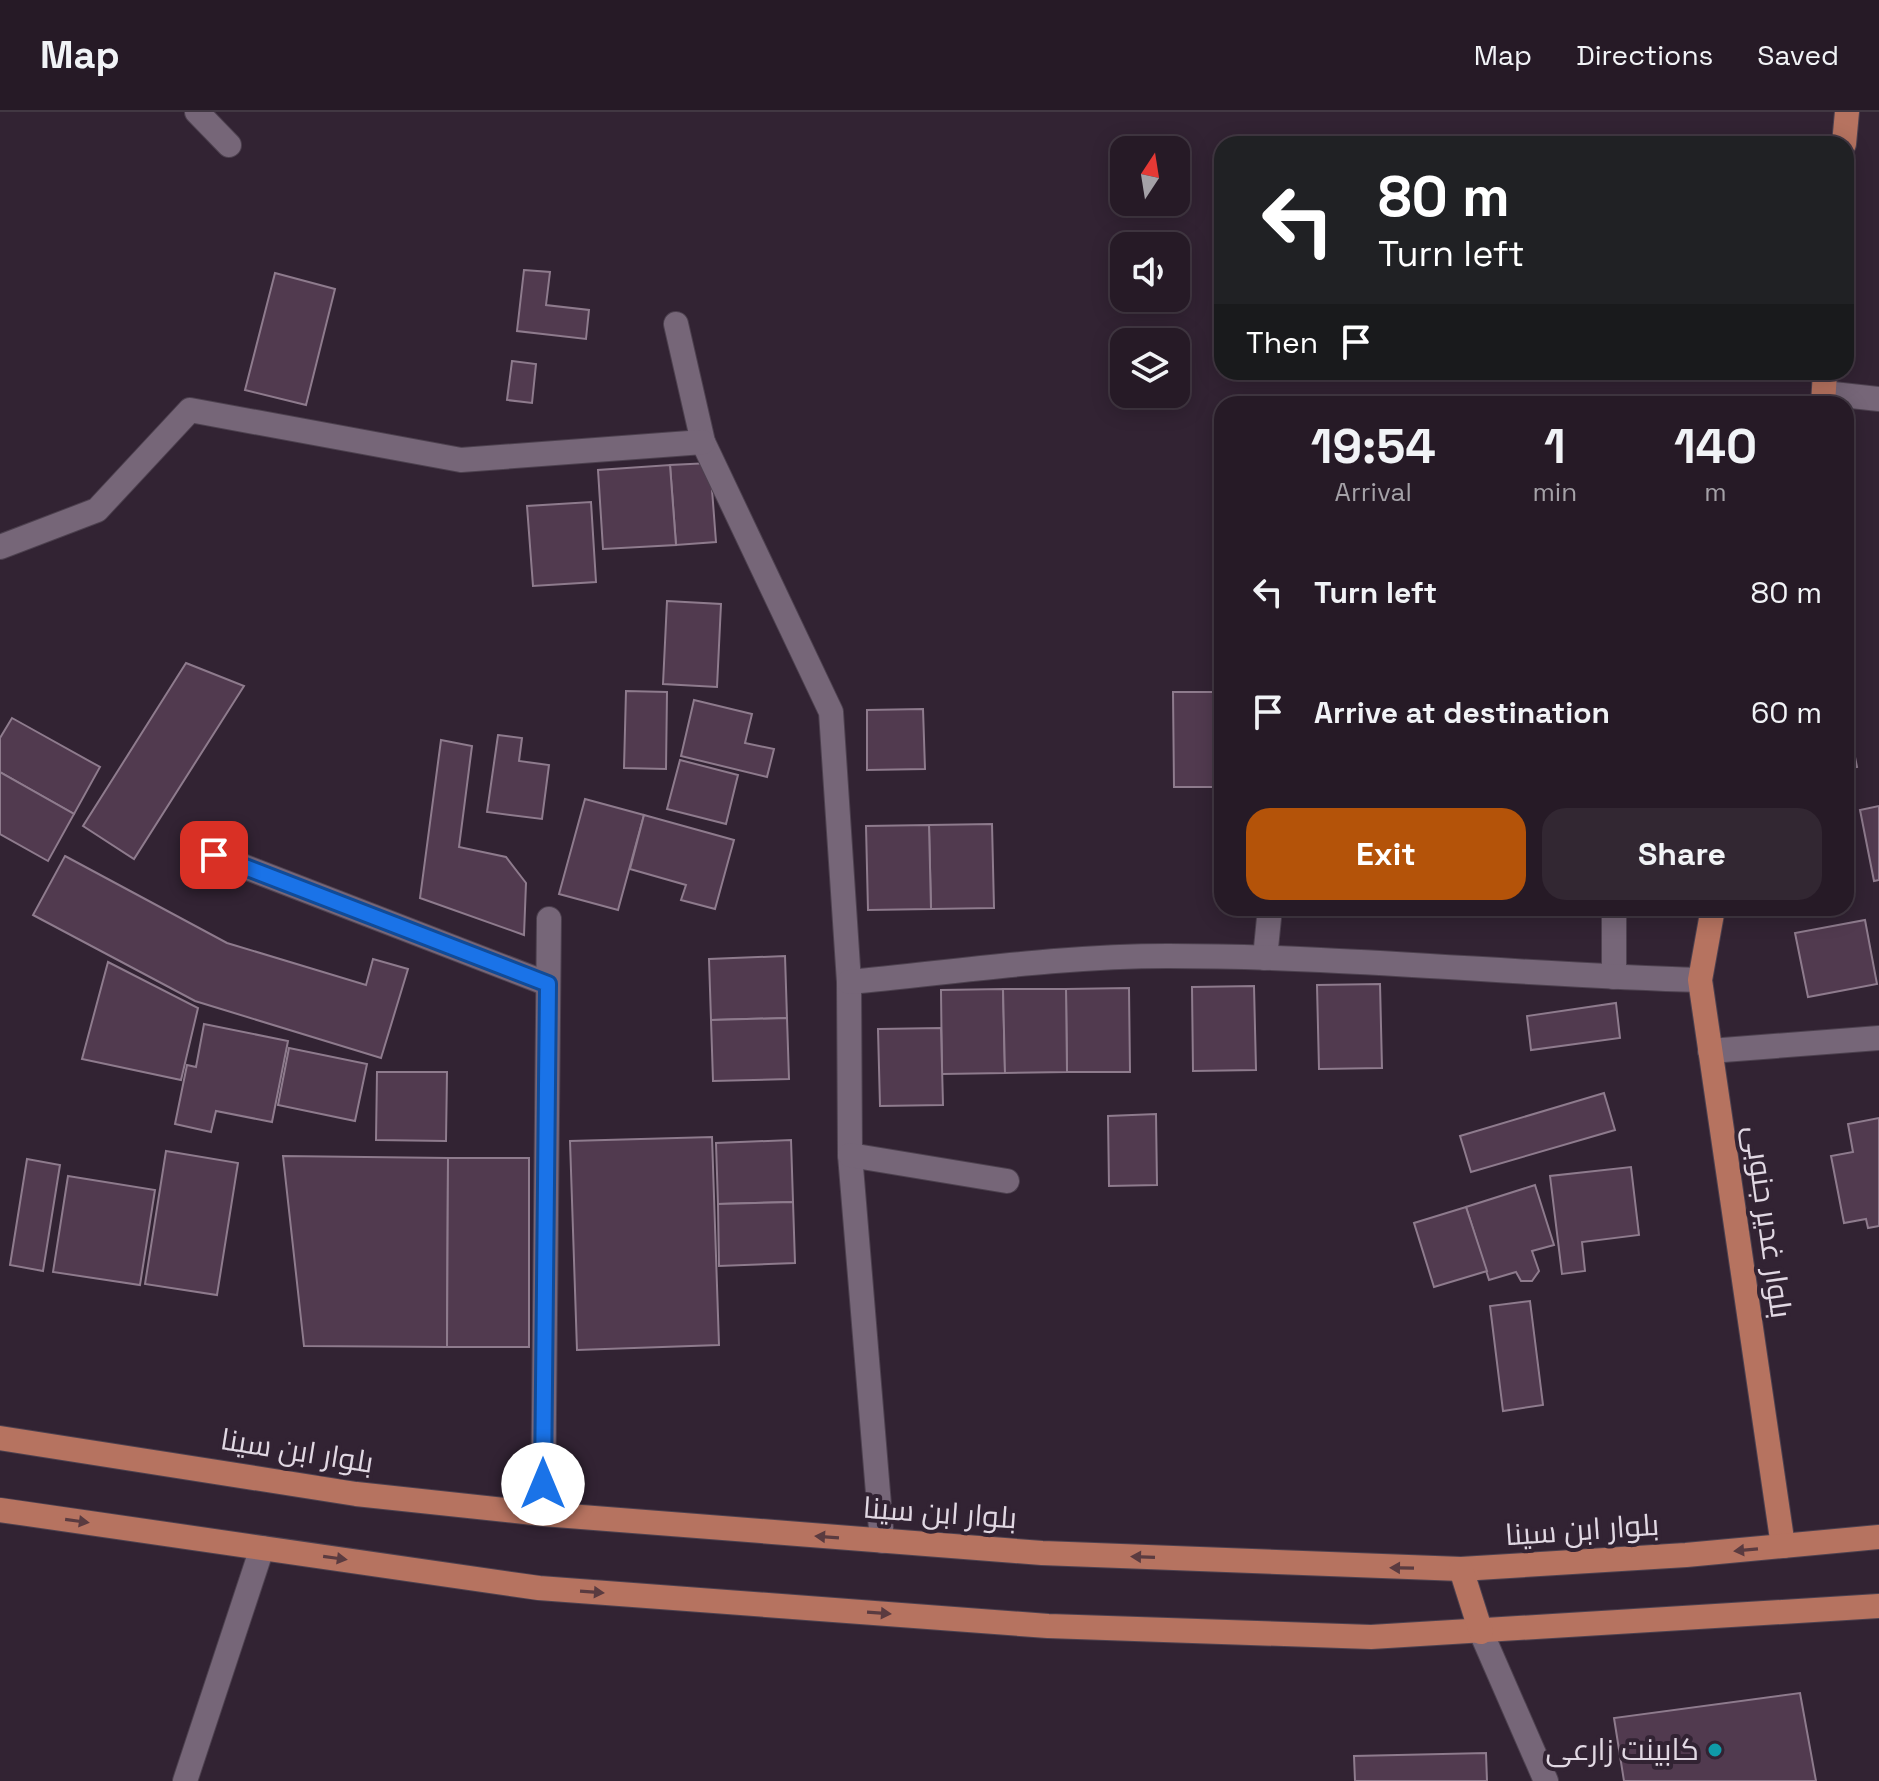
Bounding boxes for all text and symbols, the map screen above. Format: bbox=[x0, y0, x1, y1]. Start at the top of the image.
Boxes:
text: Map bbox=[40, 31, 120, 79]
text: Map bbox=[1474, 37, 1532, 73]
text: Directions bbox=[1576, 37, 1713, 73]
text: Saved bbox=[1757, 37, 1839, 73]
north arrow bbox=[1110, 136, 1190, 216]
map controls bbox=[1110, 136, 1190, 408]
text: 80 m bbox=[1378, 161, 1510, 232]
icon: left bbox=[1246, 168, 1350, 272]
text: Turn left bbox=[1378, 231, 1525, 277]
button: sound bbox=[1110, 232, 1190, 312]
icon: arrive bbox=[1334, 320, 1378, 364]
text: Then bbox=[1246, 323, 1318, 362]
button: layers bbox=[1110, 328, 1190, 408]
text: 19:54 bbox=[1311, 416, 1436, 477]
text: 1 bbox=[1544, 416, 1566, 477]
text: 140 bbox=[1674, 416, 1757, 477]
text: Arrival bbox=[1335, 475, 1412, 509]
text: min bbox=[1532, 475, 1577, 509]
text: m bbox=[1704, 475, 1727, 509]
icon: left bbox=[1246, 570, 1290, 614]
text: Turn left bbox=[1314, 573, 1437, 612]
text: 80 m bbox=[1751, 573, 1822, 612]
icon: arrive bbox=[1246, 690, 1290, 734]
text: Arrive at destination bbox=[1314, 693, 1610, 732]
text: 60 m bbox=[1751, 693, 1822, 732]
button: Exit bbox=[1246, 808, 1526, 900]
button: Share bbox=[1542, 808, 1822, 900]
pin bbox=[180, 821, 248, 889]
icon: arrive bbox=[192, 833, 236, 877]
street label: بلوار غدیر جنوبی bbox=[1736, 1123, 1801, 1321]
street label: بلوار ابن سینا bbox=[218, 1419, 376, 1482]
position arrow bbox=[501, 1442, 585, 1526]
street label: بلوار ابن سینا bbox=[862, 1488, 1018, 1537]
street label: بلوار ابن سینا bbox=[1504, 1505, 1660, 1554]
one-way arrow bbox=[65, 1515, 90, 1528]
one-way arrow bbox=[814, 1530, 839, 1543]
one-way arrow bbox=[1733, 1543, 1758, 1556]
one-way arrow bbox=[1129, 1551, 1155, 1564]
one-way arrow bbox=[322, 1552, 347, 1565]
one-way arrow bbox=[1389, 1561, 1414, 1574]
one-way arrow bbox=[580, 1586, 605, 1599]
one-way arrow bbox=[867, 1607, 892, 1620]
place label: کابینت زارعی bbox=[1545, 1730, 1699, 1769]
marker: کابینت زارعی bbox=[1706, 1741, 1724, 1759]

